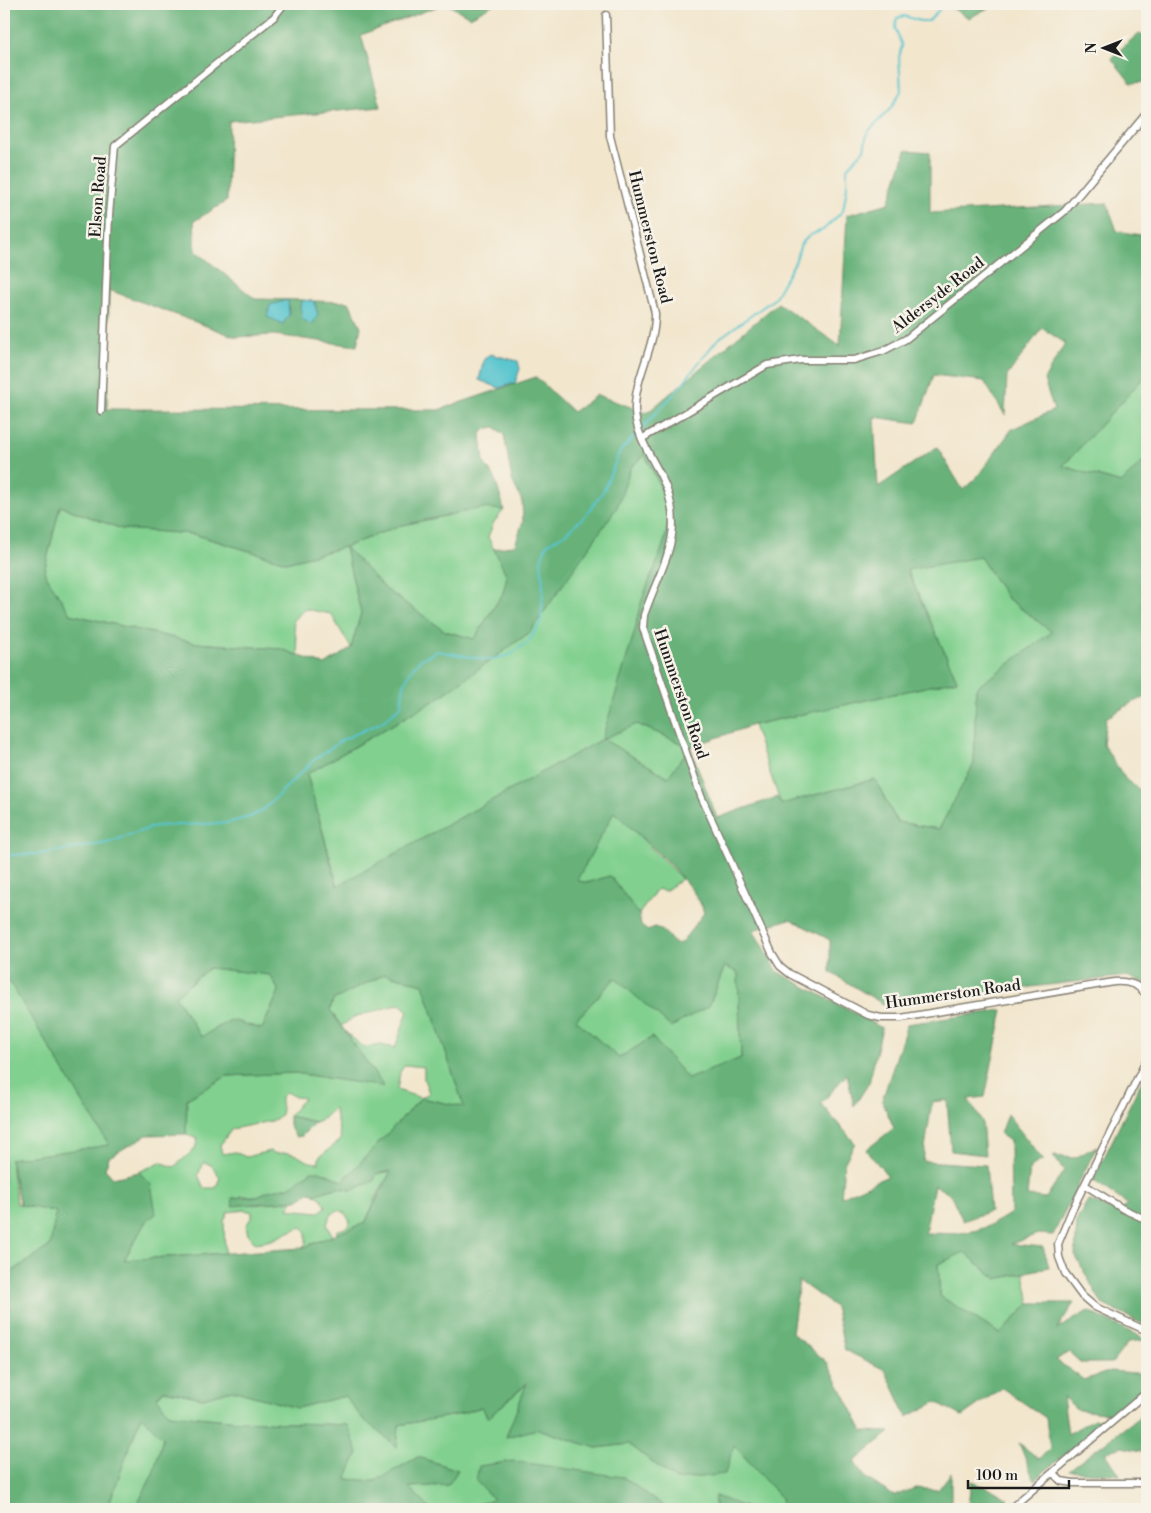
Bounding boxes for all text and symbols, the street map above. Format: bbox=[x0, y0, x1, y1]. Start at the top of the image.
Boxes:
north arrow bbox=[1078, 22, 1128, 72]
text: N bbox=[1083, 42, 1101, 54]
street label: Elson Road bbox=[85, 156, 111, 238]
street label: Hummerston Road bbox=[624, 168, 676, 306]
street label: Aldersyde Road bbox=[887, 253, 988, 338]
street label: Hummerston Road bbox=[649, 626, 713, 762]
street label: Hummerston Road bbox=[884, 975, 1022, 1013]
scale bar bbox=[968, 1458, 1070, 1490]
text: 100 m bbox=[976, 1466, 1018, 1485]

